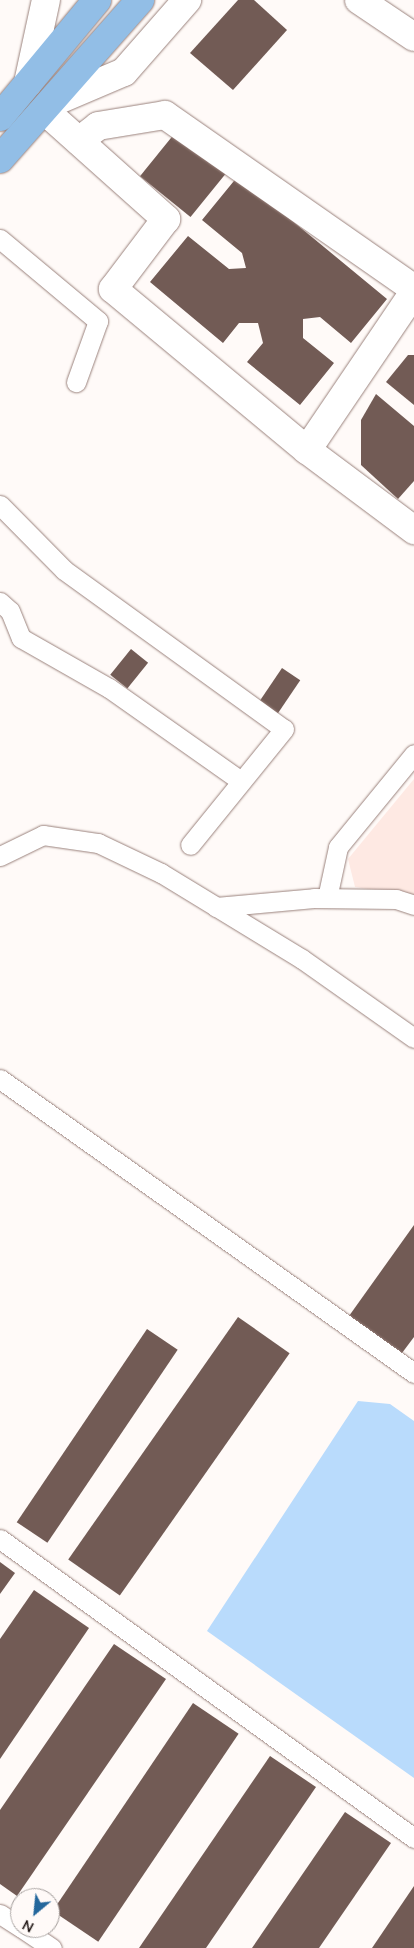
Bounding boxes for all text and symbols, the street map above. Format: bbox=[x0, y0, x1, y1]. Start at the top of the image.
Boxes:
north arrow bbox=[10, 1888, 60, 1938]
text: N bbox=[19, 1915, 37, 1937]

